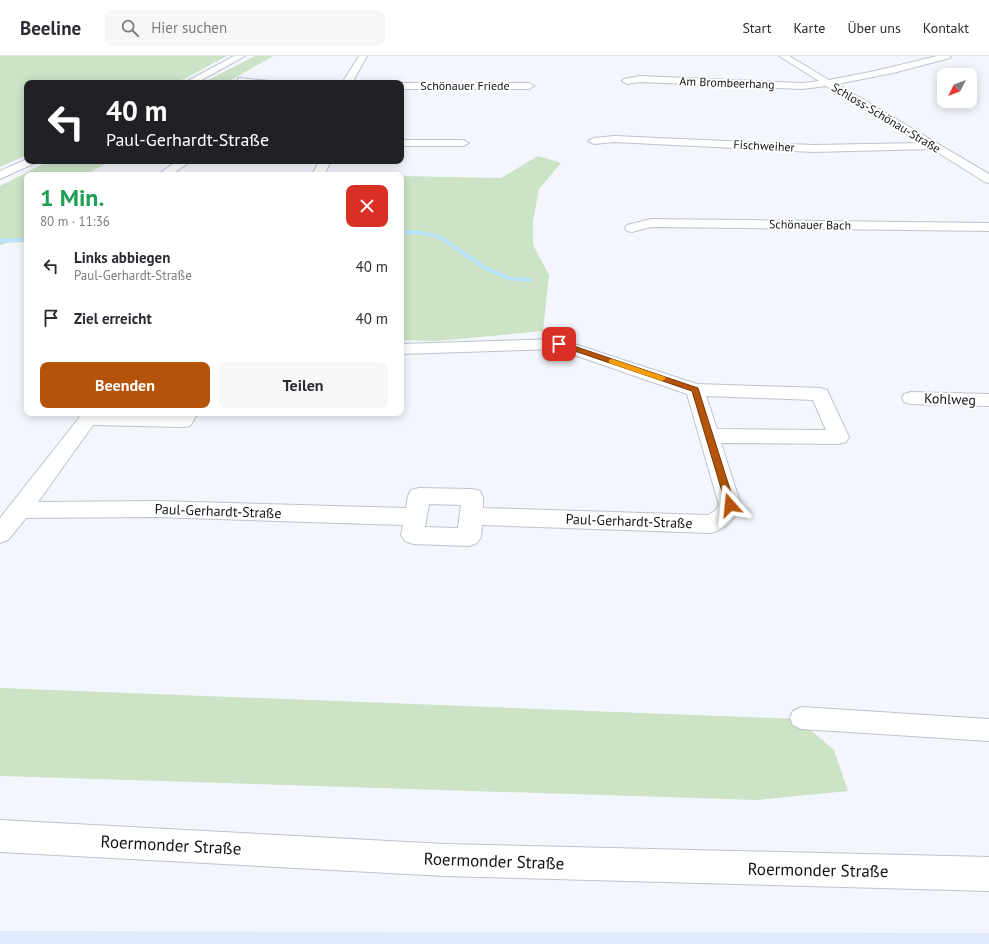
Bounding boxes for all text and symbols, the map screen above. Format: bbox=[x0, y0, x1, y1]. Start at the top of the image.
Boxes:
search box bbox=[105, 10, 385, 46]
text: Beeline bbox=[20, 16, 81, 40]
icon: search bbox=[119, 17, 141, 39]
text: Hier suchen bbox=[151, 18, 227, 37]
text: Start bbox=[742, 19, 771, 37]
text: Karte bbox=[793, 19, 825, 37]
text: Über uns bbox=[847, 19, 901, 37]
text: Kontakt bbox=[923, 19, 969, 37]
north arrow bbox=[937, 68, 977, 108]
map controls bbox=[937, 68, 977, 108]
street label: Am Brombeerhang bbox=[679, 73, 775, 92]
street label: Schönauer Friede bbox=[420, 78, 510, 93]
street label: Schloss-Schönau-Straße bbox=[829, 79, 943, 156]
text: 40 m bbox=[106, 92, 167, 129]
icon: left bbox=[40, 96, 92, 148]
text: Paul-Gerhardt-Straße bbox=[106, 128, 269, 151]
street label: Fischweiher bbox=[733, 136, 795, 155]
text: 1 Min. bbox=[40, 182, 104, 213]
button: close bbox=[346, 185, 388, 227]
text: 80 m · 11:36 bbox=[40, 213, 110, 230]
street label: Schönauer Bach bbox=[769, 216, 851, 233]
text: Links abbiegen bbox=[74, 248, 170, 267]
icon: left bbox=[40, 255, 62, 277]
text: 40 m bbox=[355, 257, 388, 276]
text: Paul-Gerhardt-Straße bbox=[74, 267, 192, 284]
icon: arrive bbox=[40, 307, 62, 329]
text: Ziel erreicht bbox=[74, 309, 152, 328]
text: 40 m bbox=[355, 309, 388, 328]
pin bbox=[542, 327, 576, 361]
icon: arrive bbox=[548, 333, 570, 355]
button: Beenden bbox=[40, 362, 210, 408]
button: Teilen bbox=[218, 362, 388, 408]
street label: Kohlweg bbox=[924, 389, 976, 409]
position arrow bbox=[709, 484, 751, 526]
street label: Paul-Gerhardt-Straße bbox=[154, 500, 282, 522]
street label: Paul-Gerhardt-Straße bbox=[565, 510, 693, 532]
street label: Roermonder Straße bbox=[100, 830, 242, 860]
street label: Roermonder Straße bbox=[423, 848, 565, 874]
street label: Roermonder Straße bbox=[747, 858, 889, 882]

